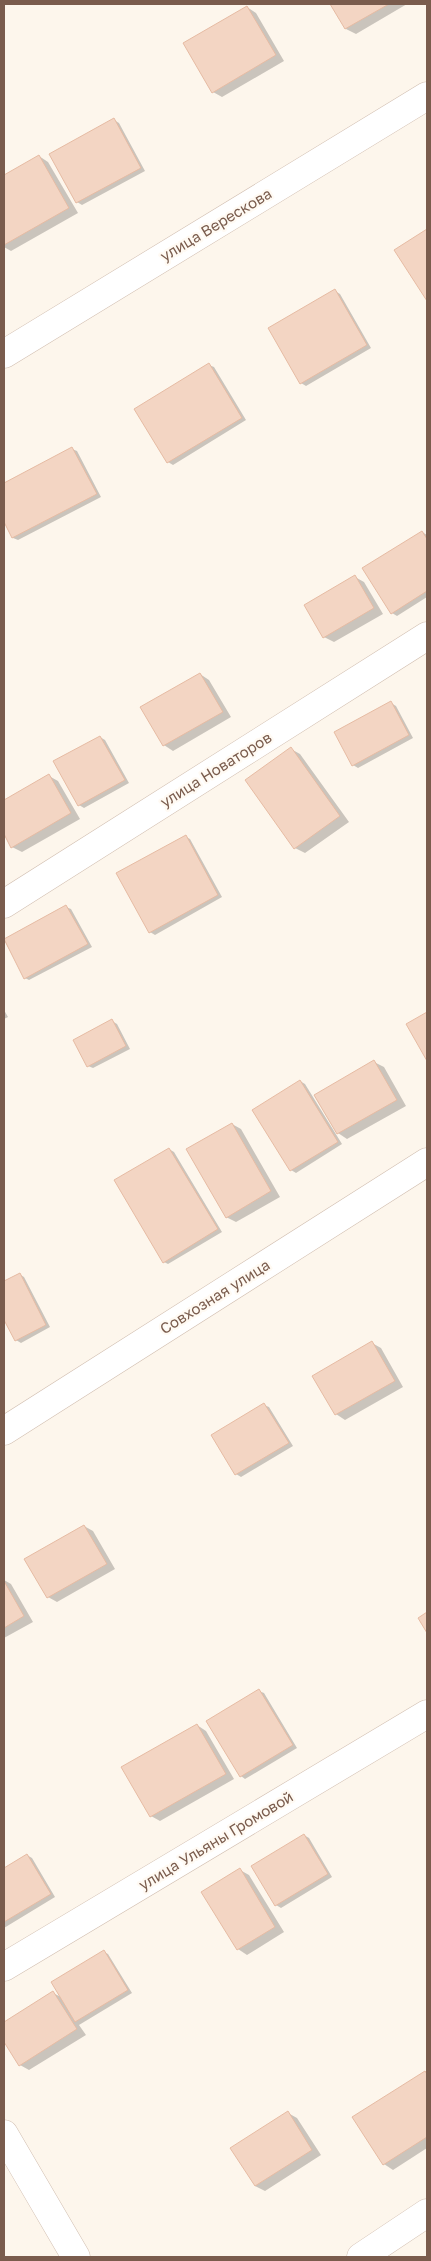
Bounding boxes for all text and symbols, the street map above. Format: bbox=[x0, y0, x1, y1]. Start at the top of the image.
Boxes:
street label: улица Верескова bbox=[156, 184, 274, 265]
street label: улица Новаторов bbox=[157, 728, 274, 811]
street label: Совхозная улица bbox=[156, 1255, 273, 1337]
street label: улица Ульяны Громовой bbox=[135, 1787, 296, 1893]

